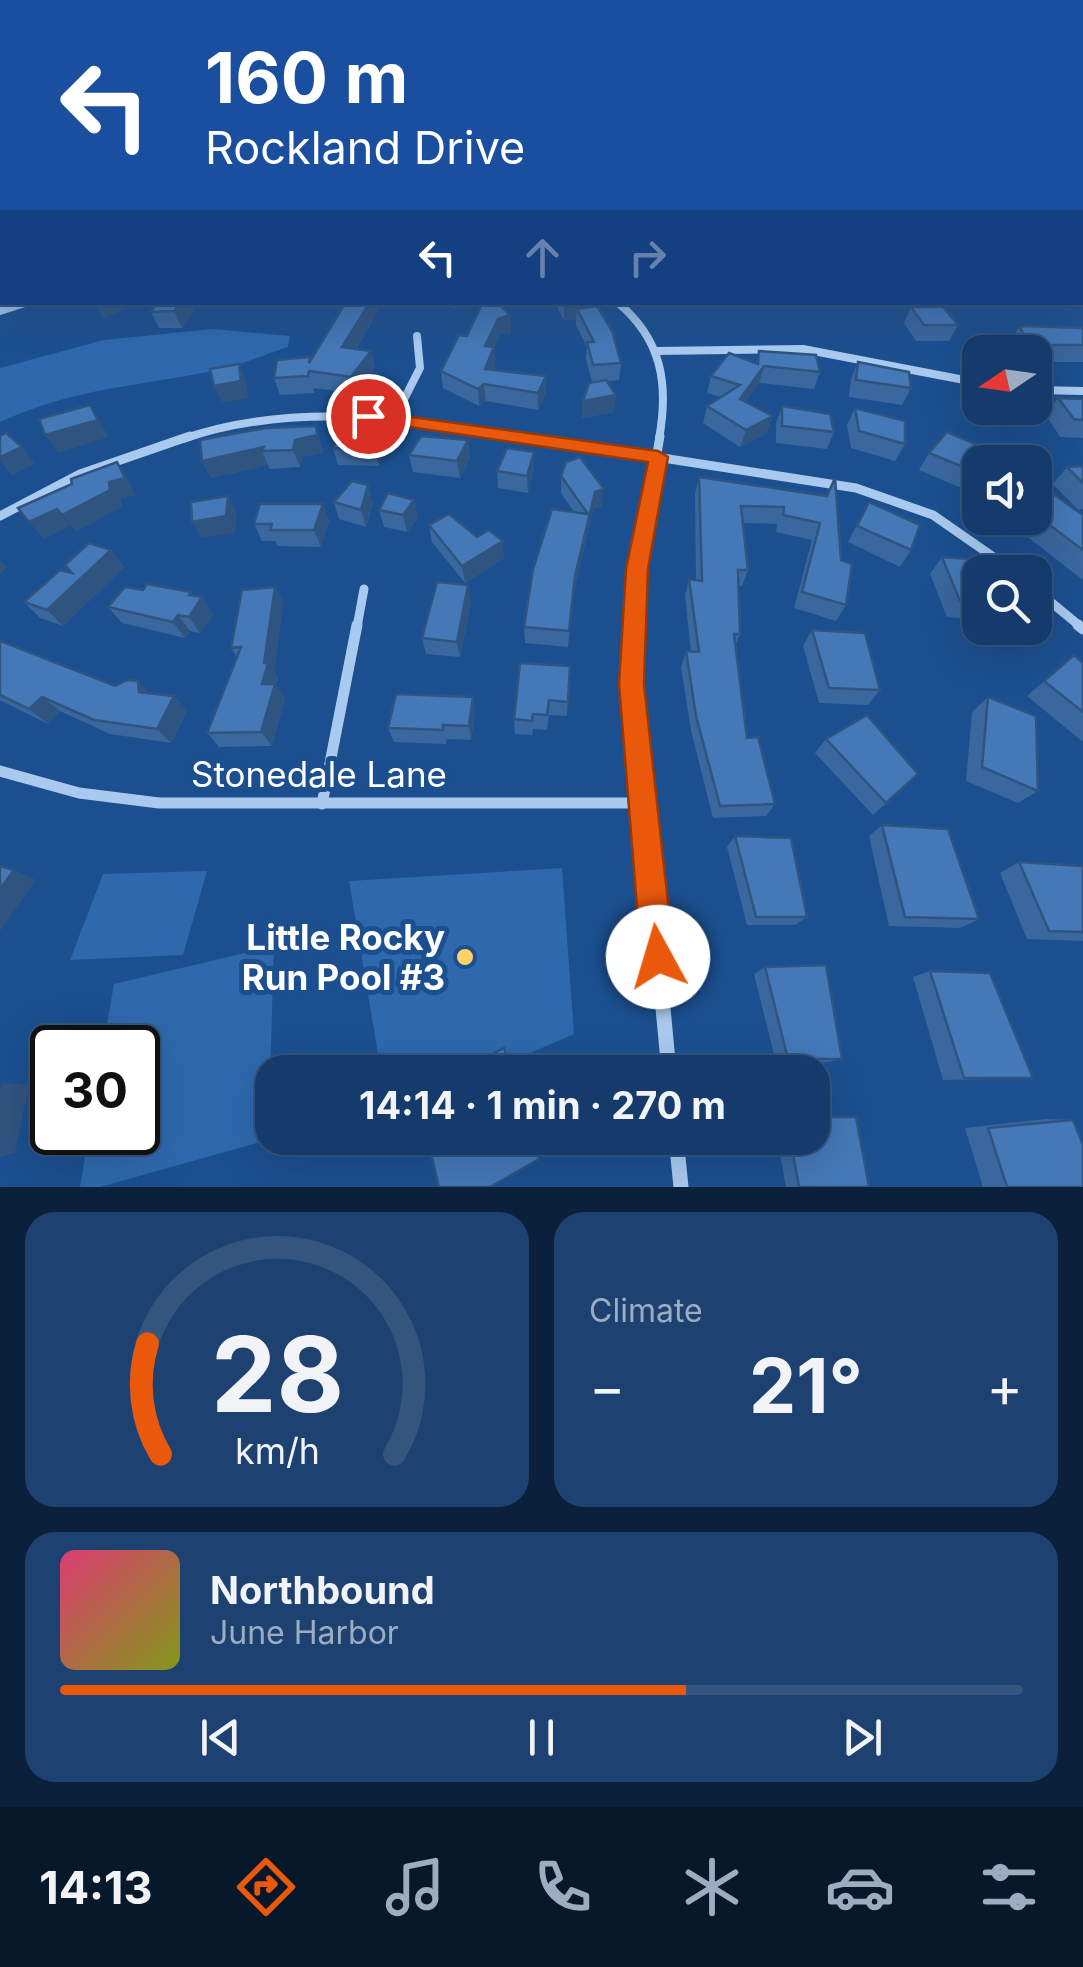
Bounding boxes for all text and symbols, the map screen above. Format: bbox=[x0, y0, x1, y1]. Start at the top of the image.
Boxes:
text: 160 m bbox=[205, 35, 408, 120]
icon: left bbox=[40, 40, 170, 170]
text: Rockland Drive bbox=[205, 120, 525, 175]
icon: left bbox=[410, 230, 465, 285]
icon: ahead bbox=[515, 230, 570, 285]
icon: right bbox=[620, 230, 675, 285]
north arrow bbox=[962, 335, 1052, 425]
map controls bbox=[962, 335, 1052, 645]
pin bbox=[326, 374, 411, 459]
icon: arrive bbox=[341, 389, 396, 444]
button: sound bbox=[962, 445, 1052, 535]
button: search bbox=[962, 555, 1052, 645]
street label: Stonedale Lane bbox=[191, 753, 447, 795]
position arrow bbox=[606, 905, 710, 1009]
place label: Little Rocky Run Pool #3 bbox=[242, 916, 445, 998]
marker: Little Rocky Run Pool #3 bbox=[454, 946, 476, 968]
speed limit sign: 30 bbox=[30, 1025, 160, 1155]
text: 14:14 · 1 min · 270 m bbox=[359, 1082, 726, 1128]
text: Climate bbox=[589, 1291, 703, 1330]
text: 28 bbox=[210, 1311, 344, 1437]
text: 21° bbox=[749, 1340, 863, 1431]
text: − bbox=[589, 1354, 625, 1420]
text: + bbox=[987, 1354, 1023, 1420]
text: km/h bbox=[235, 1429, 319, 1473]
text: Northbound bbox=[210, 1567, 435, 1613]
text: June Harbor bbox=[210, 1613, 399, 1652]
icon: previous bbox=[193, 1710, 248, 1765]
icon: pause bbox=[514, 1710, 569, 1765]
icon: next bbox=[835, 1710, 890, 1765]
icon: directions bbox=[231, 1852, 301, 1922]
icon: music bbox=[380, 1852, 450, 1922]
icon: phone bbox=[528, 1852, 598, 1922]
icon: climate bbox=[677, 1852, 747, 1922]
icon: car bbox=[825, 1852, 895, 1922]
icon: filters bbox=[974, 1852, 1044, 1922]
text: 14:13 bbox=[39, 1860, 153, 1915]

